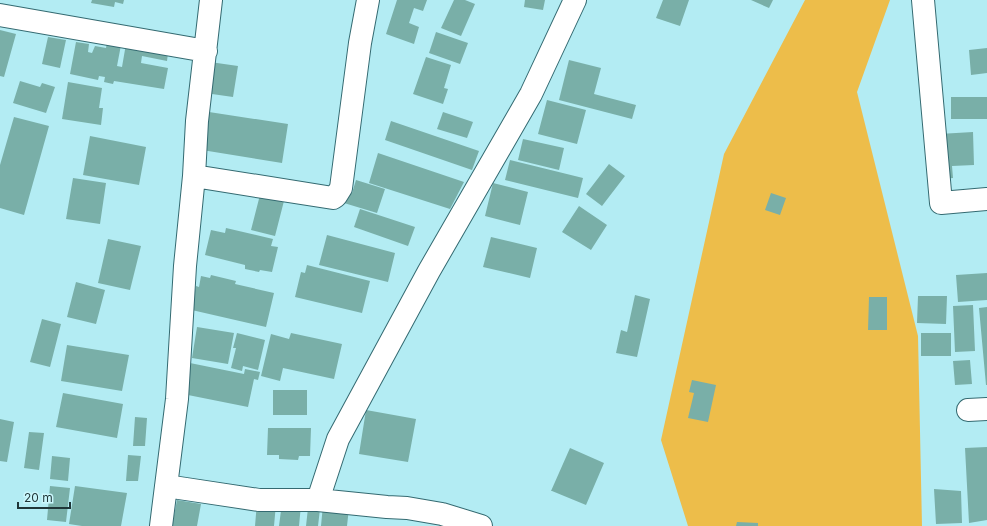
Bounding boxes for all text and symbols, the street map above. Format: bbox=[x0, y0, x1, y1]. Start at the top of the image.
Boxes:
scale bar bbox=[18, 484, 70, 510]
text: 20 m bbox=[24, 490, 53, 505]

